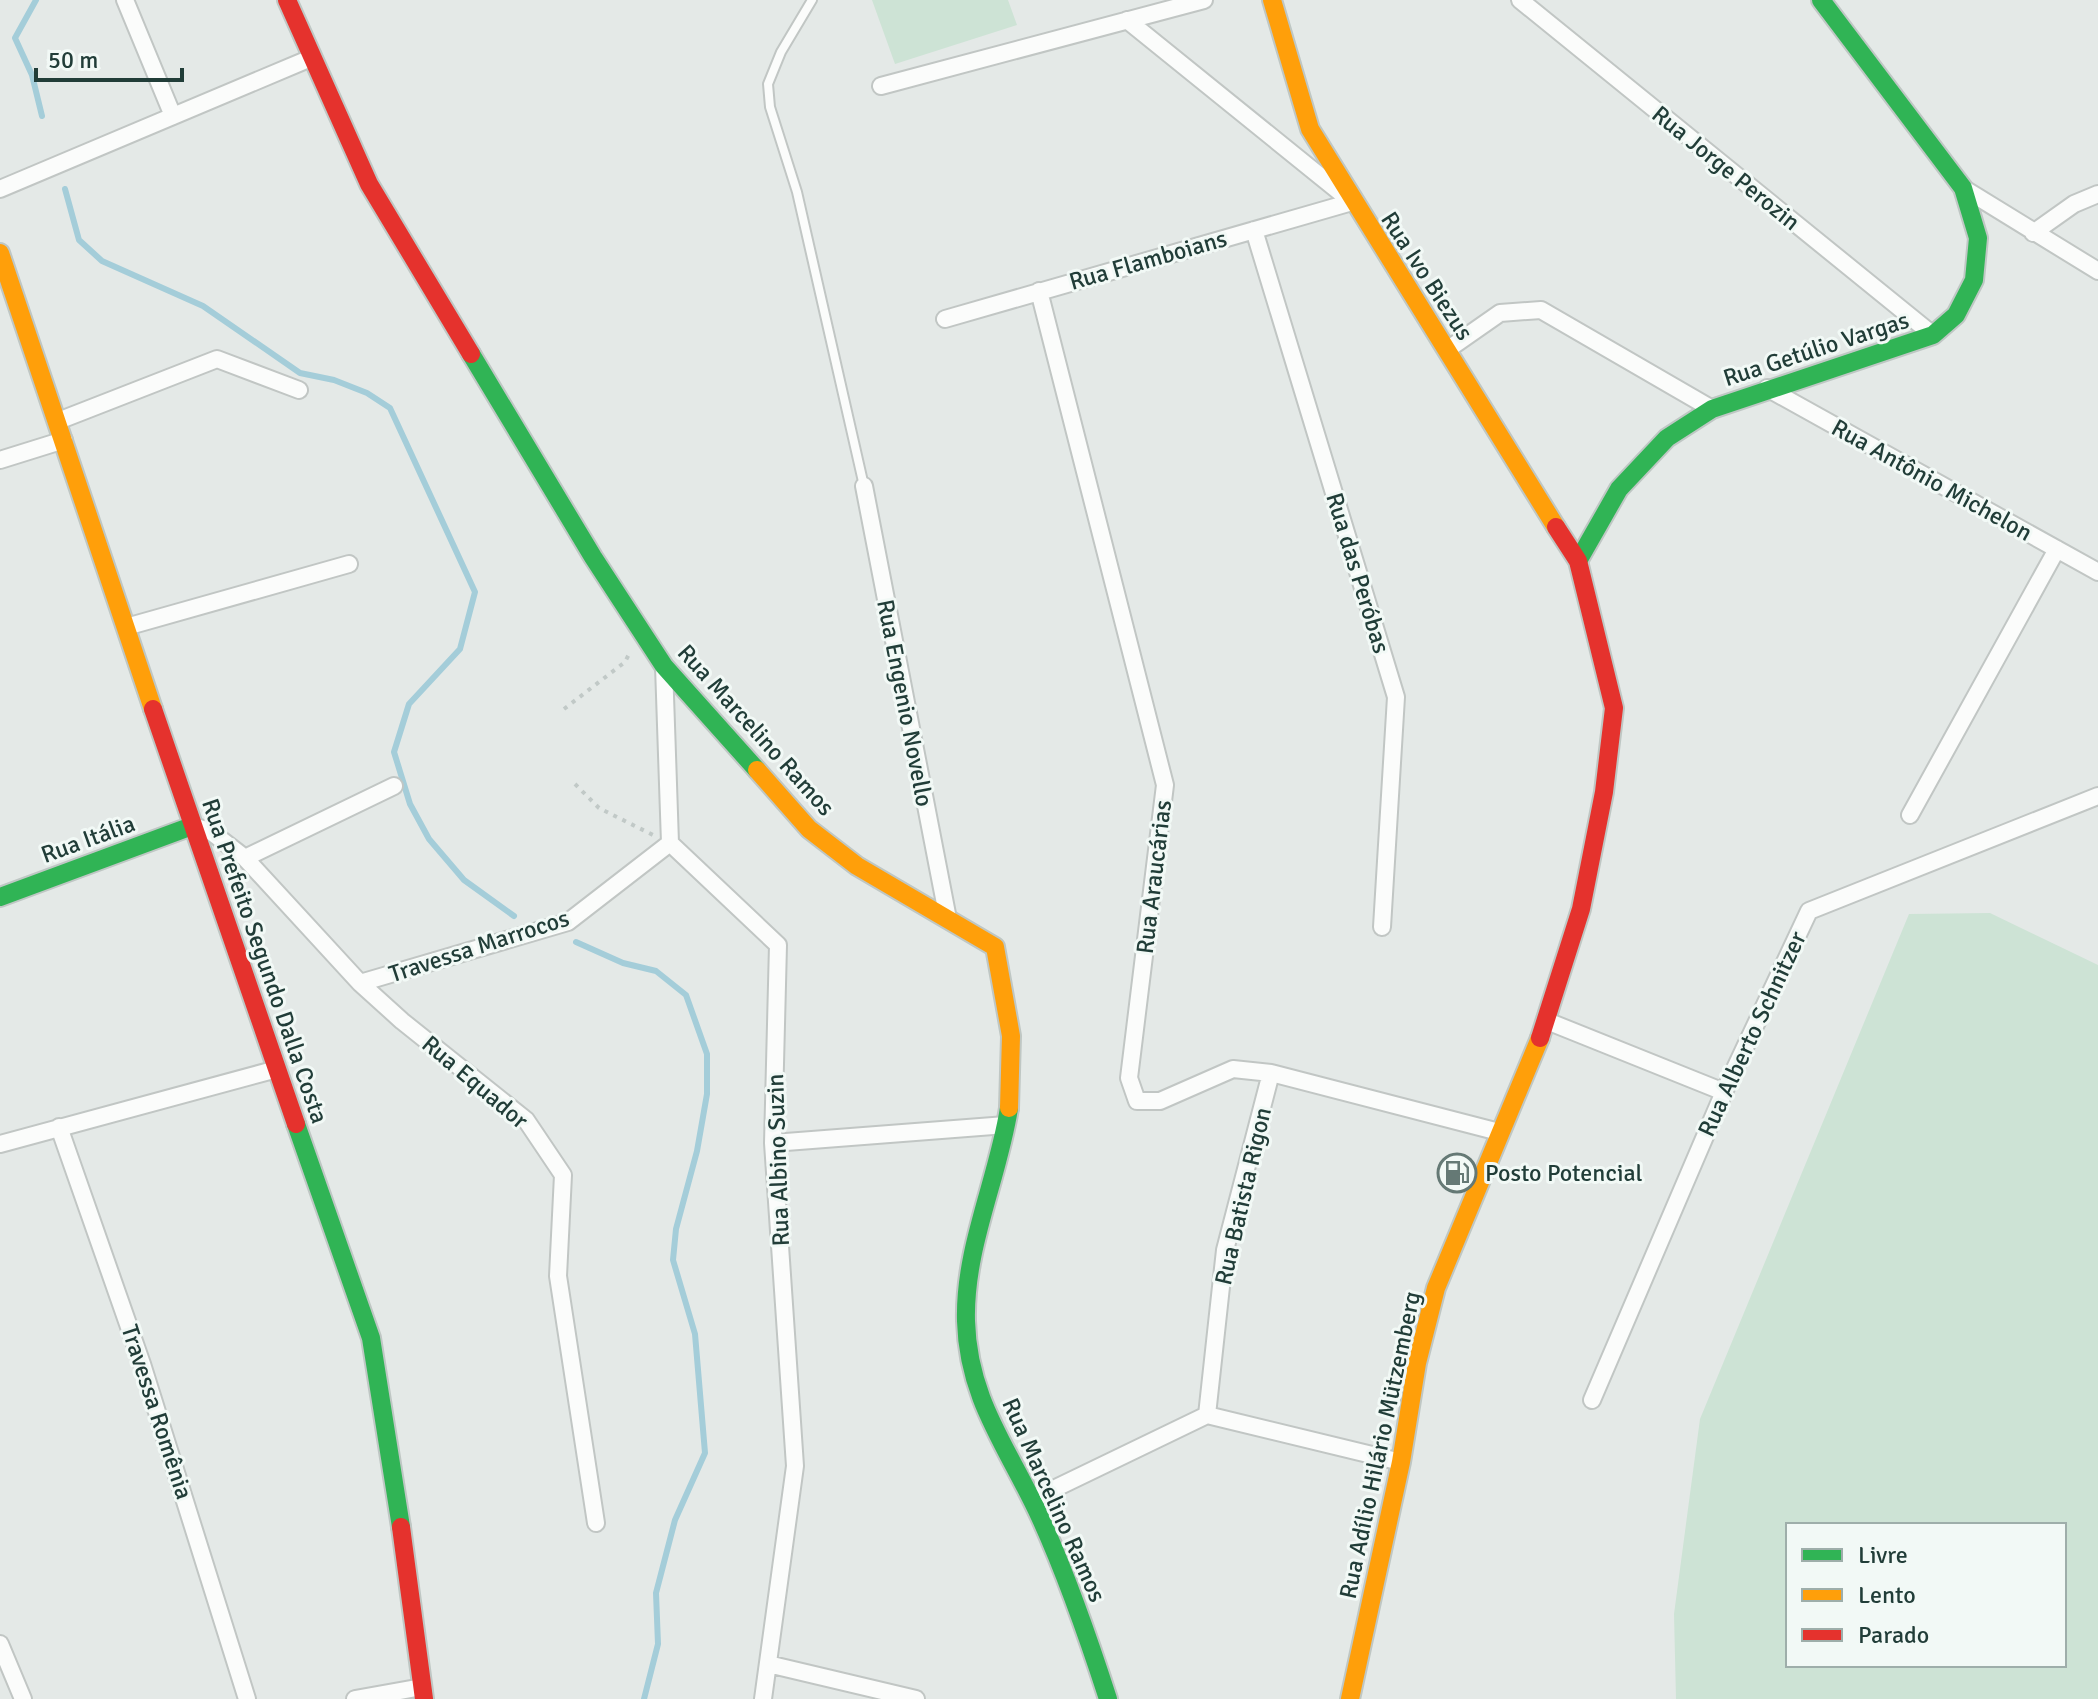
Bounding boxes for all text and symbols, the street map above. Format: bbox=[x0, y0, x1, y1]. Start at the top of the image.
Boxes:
scale bar bbox=[36, 32, 182, 82]
text: 50 m bbox=[48, 45, 98, 75]
street label: Rua Jorge Perozin bbox=[1646, 99, 1806, 237]
street label: Rua Ivo Biezus bbox=[1374, 206, 1480, 346]
street label: Rua Flamboians bbox=[1066, 223, 1230, 297]
street label: Rua Getúlio Vargas bbox=[1719, 305, 1913, 393]
street label: Rua Antônio Michelon bbox=[1826, 412, 2038, 548]
street label: Rua das Peróbas bbox=[1319, 489, 1397, 657]
street label: Rua Engenio Novello bbox=[870, 597, 940, 809]
street label: Rua Marcelino Ramos bbox=[671, 638, 841, 822]
street label: Rua Prefeito Segundo Dalla Costa bbox=[195, 795, 335, 1127]
street label: Rua Araucárias bbox=[1130, 798, 1178, 956]
street label: Rua Itália bbox=[37, 808, 139, 870]
street label: Travessa Marrocos bbox=[385, 903, 573, 989]
street label: Rua Alberto Schnitzer bbox=[1691, 926, 1813, 1141]
street label: Rua Equador bbox=[416, 1029, 534, 1135]
street label: Rua Albino Suzin bbox=[760, 1073, 796, 1247]
street label: Rua Batista Rigon bbox=[1208, 1104, 1278, 1288]
fuel station icon: Posto Potencial bbox=[1436, 1152, 1478, 1194]
place label: Posto Potencial bbox=[1485, 1158, 1643, 1188]
street label: Rua Adílio Hilário Mützemberg bbox=[1333, 1289, 1427, 1601]
street label: Travessa Romênia bbox=[115, 1321, 199, 1503]
street label: Rua Marcelino Ramos bbox=[995, 1393, 1113, 1607]
legend bbox=[1786, 1523, 2066, 1667]
text: Livre bbox=[1858, 1540, 1908, 1570]
text: Lento bbox=[1858, 1580, 1916, 1610]
text: Parado bbox=[1858, 1620, 1929, 1650]

